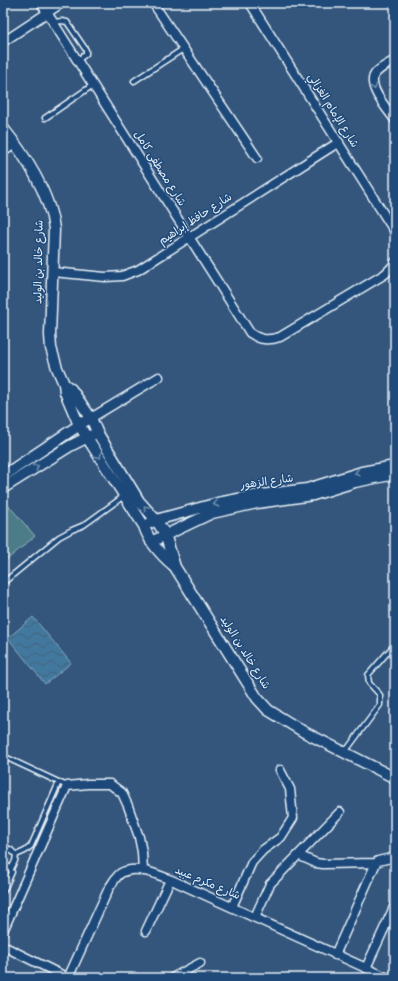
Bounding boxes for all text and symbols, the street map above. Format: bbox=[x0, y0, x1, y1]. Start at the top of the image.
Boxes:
street label: شارع الإمام الغزالي bbox=[302, 71, 361, 152]
one-way arrow bbox=[369, 83, 377, 90]
street label: شارع مصطفى كامل bbox=[130, 129, 188, 209]
street label: شارع حافظ إبراهيم bbox=[157, 191, 235, 249]
street label: شارع خالد بن الوليد bbox=[32, 220, 48, 304]
one-way arrow bbox=[94, 452, 101, 459]
one-way arrow bbox=[32, 465, 39, 472]
one-way arrow bbox=[353, 468, 360, 477]
street label: شارع الزهور bbox=[239, 472, 294, 494]
one-way arrow bbox=[213, 499, 220, 508]
one-way arrow bbox=[143, 505, 150, 513]
street label: شارع خالد بن الوليد bbox=[216, 614, 272, 692]
street label: شارع مكرم عبيد bbox=[172, 864, 242, 904]

